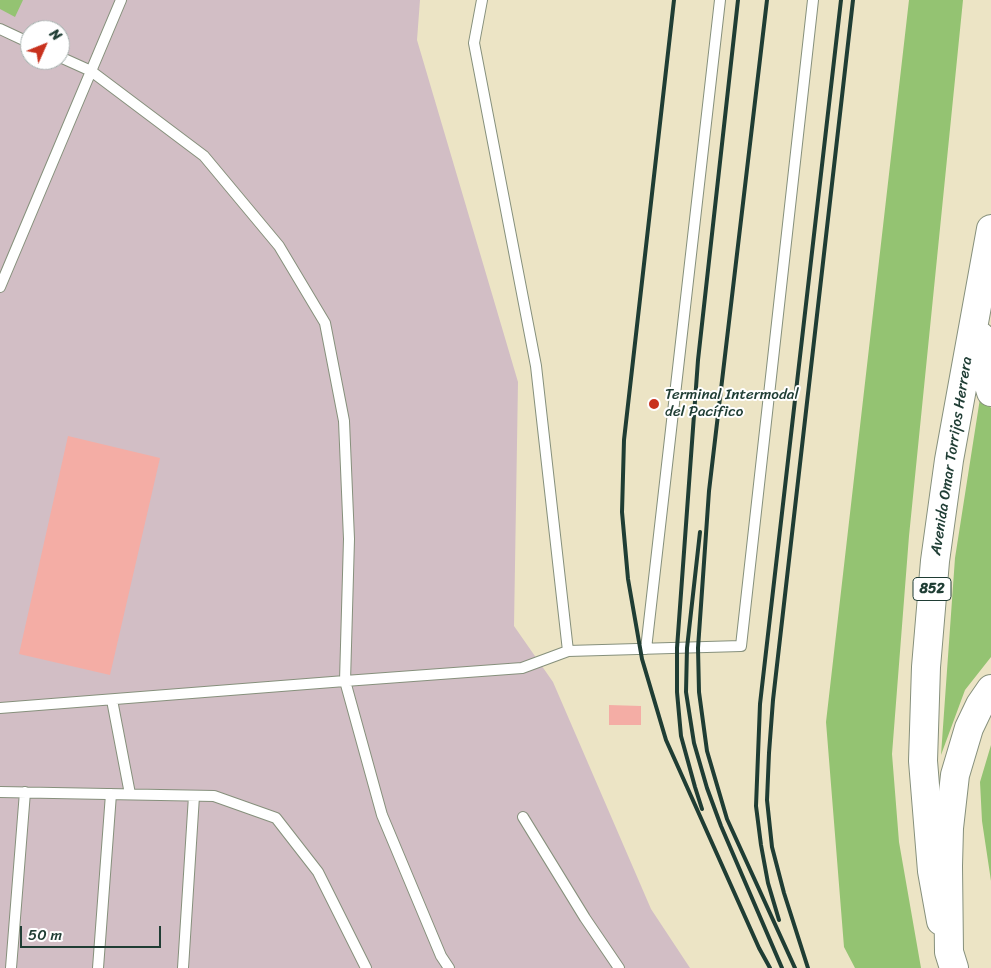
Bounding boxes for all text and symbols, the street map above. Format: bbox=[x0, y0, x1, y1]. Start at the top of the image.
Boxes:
north arrow bbox=[20, 20, 70, 70]
text: N bbox=[43, 23, 68, 47]
street label: Avenida Omar Torrijos Herrera bbox=[927, 356, 977, 556]
place label: Terminal Intermodal del Pacífico bbox=[665, 386, 799, 421]
marker: Terminal Intermodal del Pacífico bbox=[647, 397, 661, 411]
road number: 852 bbox=[913, 578, 951, 600]
scale bar bbox=[22, 916, 164, 948]
text: 50 m bbox=[28, 922, 62, 948]

